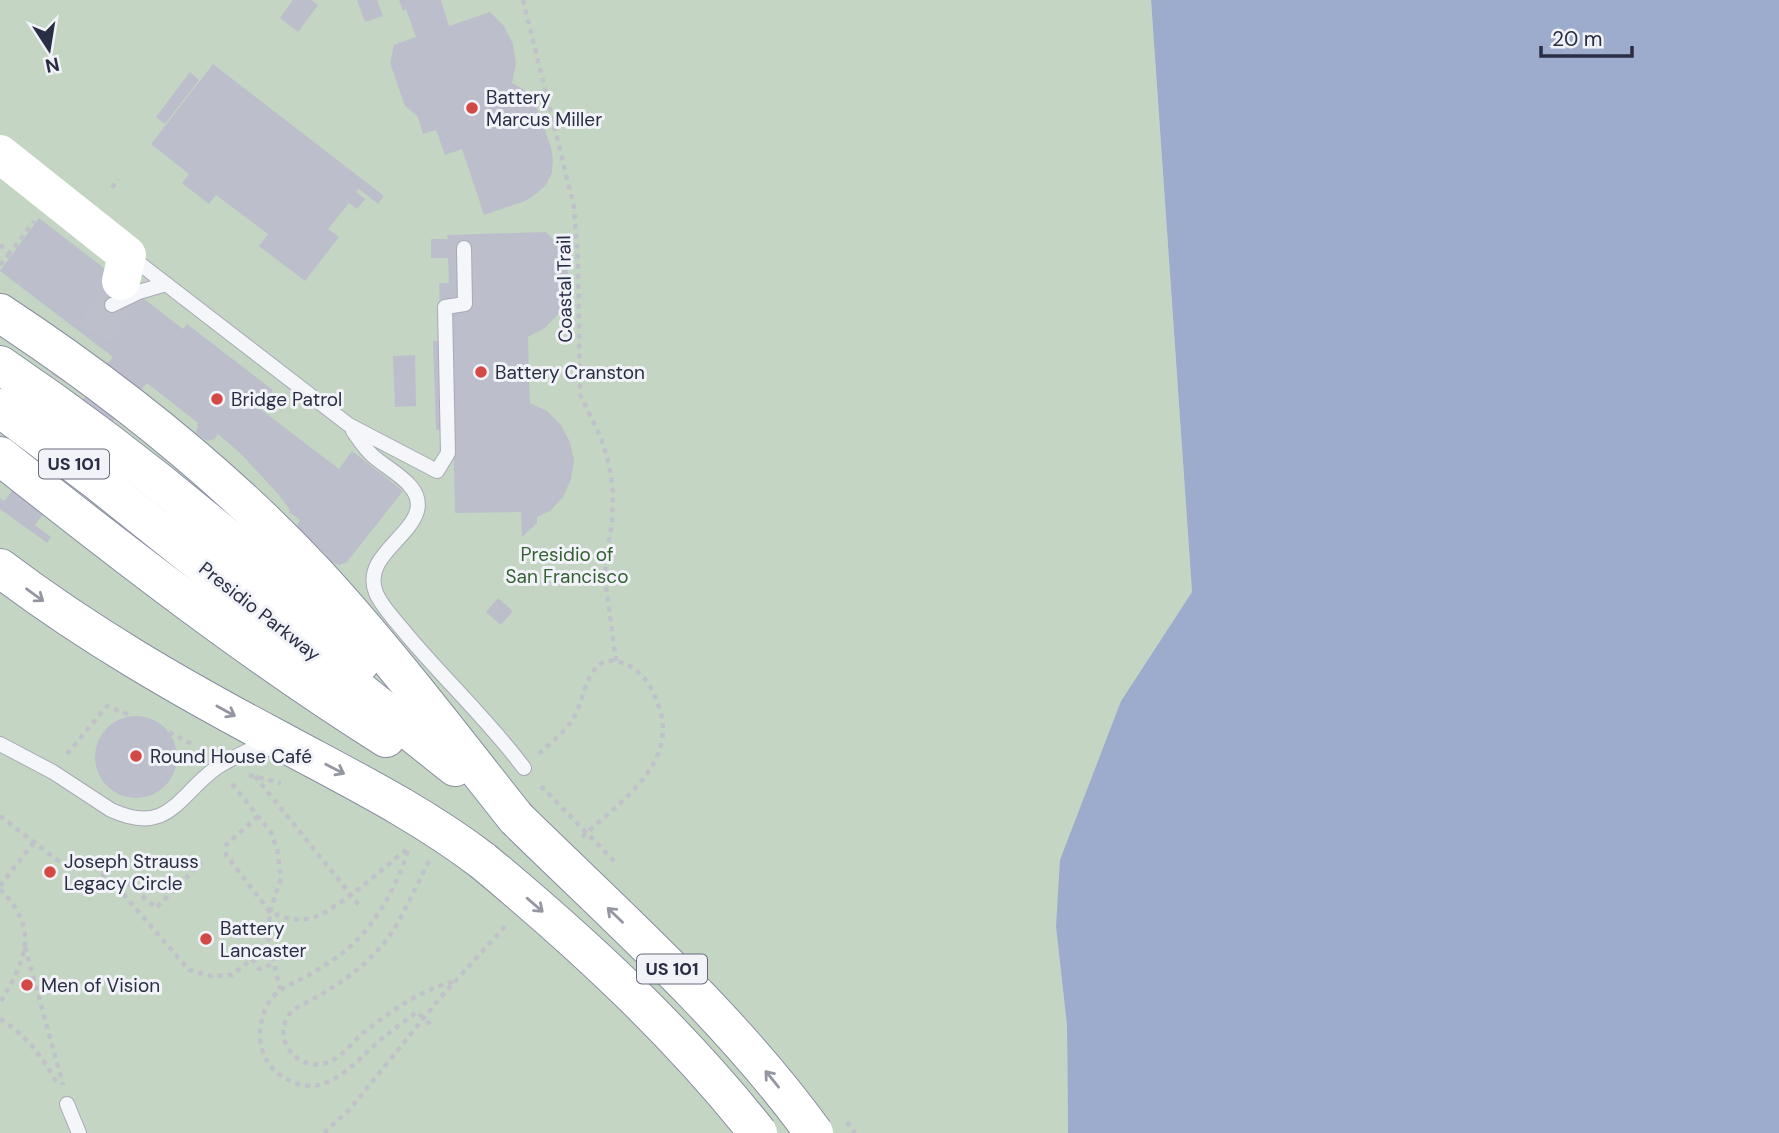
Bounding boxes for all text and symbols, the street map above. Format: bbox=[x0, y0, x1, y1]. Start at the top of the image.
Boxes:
north arrow bbox=[14, 14, 84, 84]
scale bar bbox=[1541, 14, 1632, 58]
text: 20 m bbox=[1552, 25, 1603, 53]
text: N bbox=[43, 51, 62, 79]
place label: Battery Marcus Miller bbox=[486, 85, 602, 132]
marker: Battery Marcus Miller bbox=[464, 100, 480, 116]
street label: Coastal Trail bbox=[551, 235, 578, 343]
place label: Battery Cranston bbox=[495, 360, 645, 385]
marker: Battery Cranston bbox=[473, 364, 489, 380]
place label: Bridge Patrol bbox=[231, 387, 342, 412]
marker: Bridge Patrol bbox=[209, 391, 225, 407]
road number: US 101 bbox=[39, 450, 109, 478]
park label: Presidio of San Francisco bbox=[506, 542, 628, 589]
street label: Presidio Parkway bbox=[194, 556, 326, 667]
one-way arrow bbox=[25, 587, 44, 602]
one-way arrow bbox=[215, 705, 236, 718]
place label: Round House Café bbox=[150, 744, 312, 769]
marker: Round House Café bbox=[128, 748, 144, 764]
one-way arrow bbox=[324, 763, 345, 777]
place label: Joseph Strauss Legacy Circle bbox=[64, 849, 199, 896]
marker: Joseph Strauss Legacy Circle bbox=[42, 864, 58, 880]
one-way arrow bbox=[526, 897, 544, 913]
one-way arrow bbox=[607, 906, 624, 923]
place label: Battery Lancaster bbox=[220, 916, 307, 963]
marker: Battery Lancaster bbox=[198, 931, 214, 947]
road number: US 101 bbox=[637, 954, 707, 984]
place label: Men of Vision bbox=[41, 973, 160, 998]
marker: Men of Vision bbox=[19, 977, 35, 993]
one-way arrow bbox=[765, 1070, 780, 1089]

